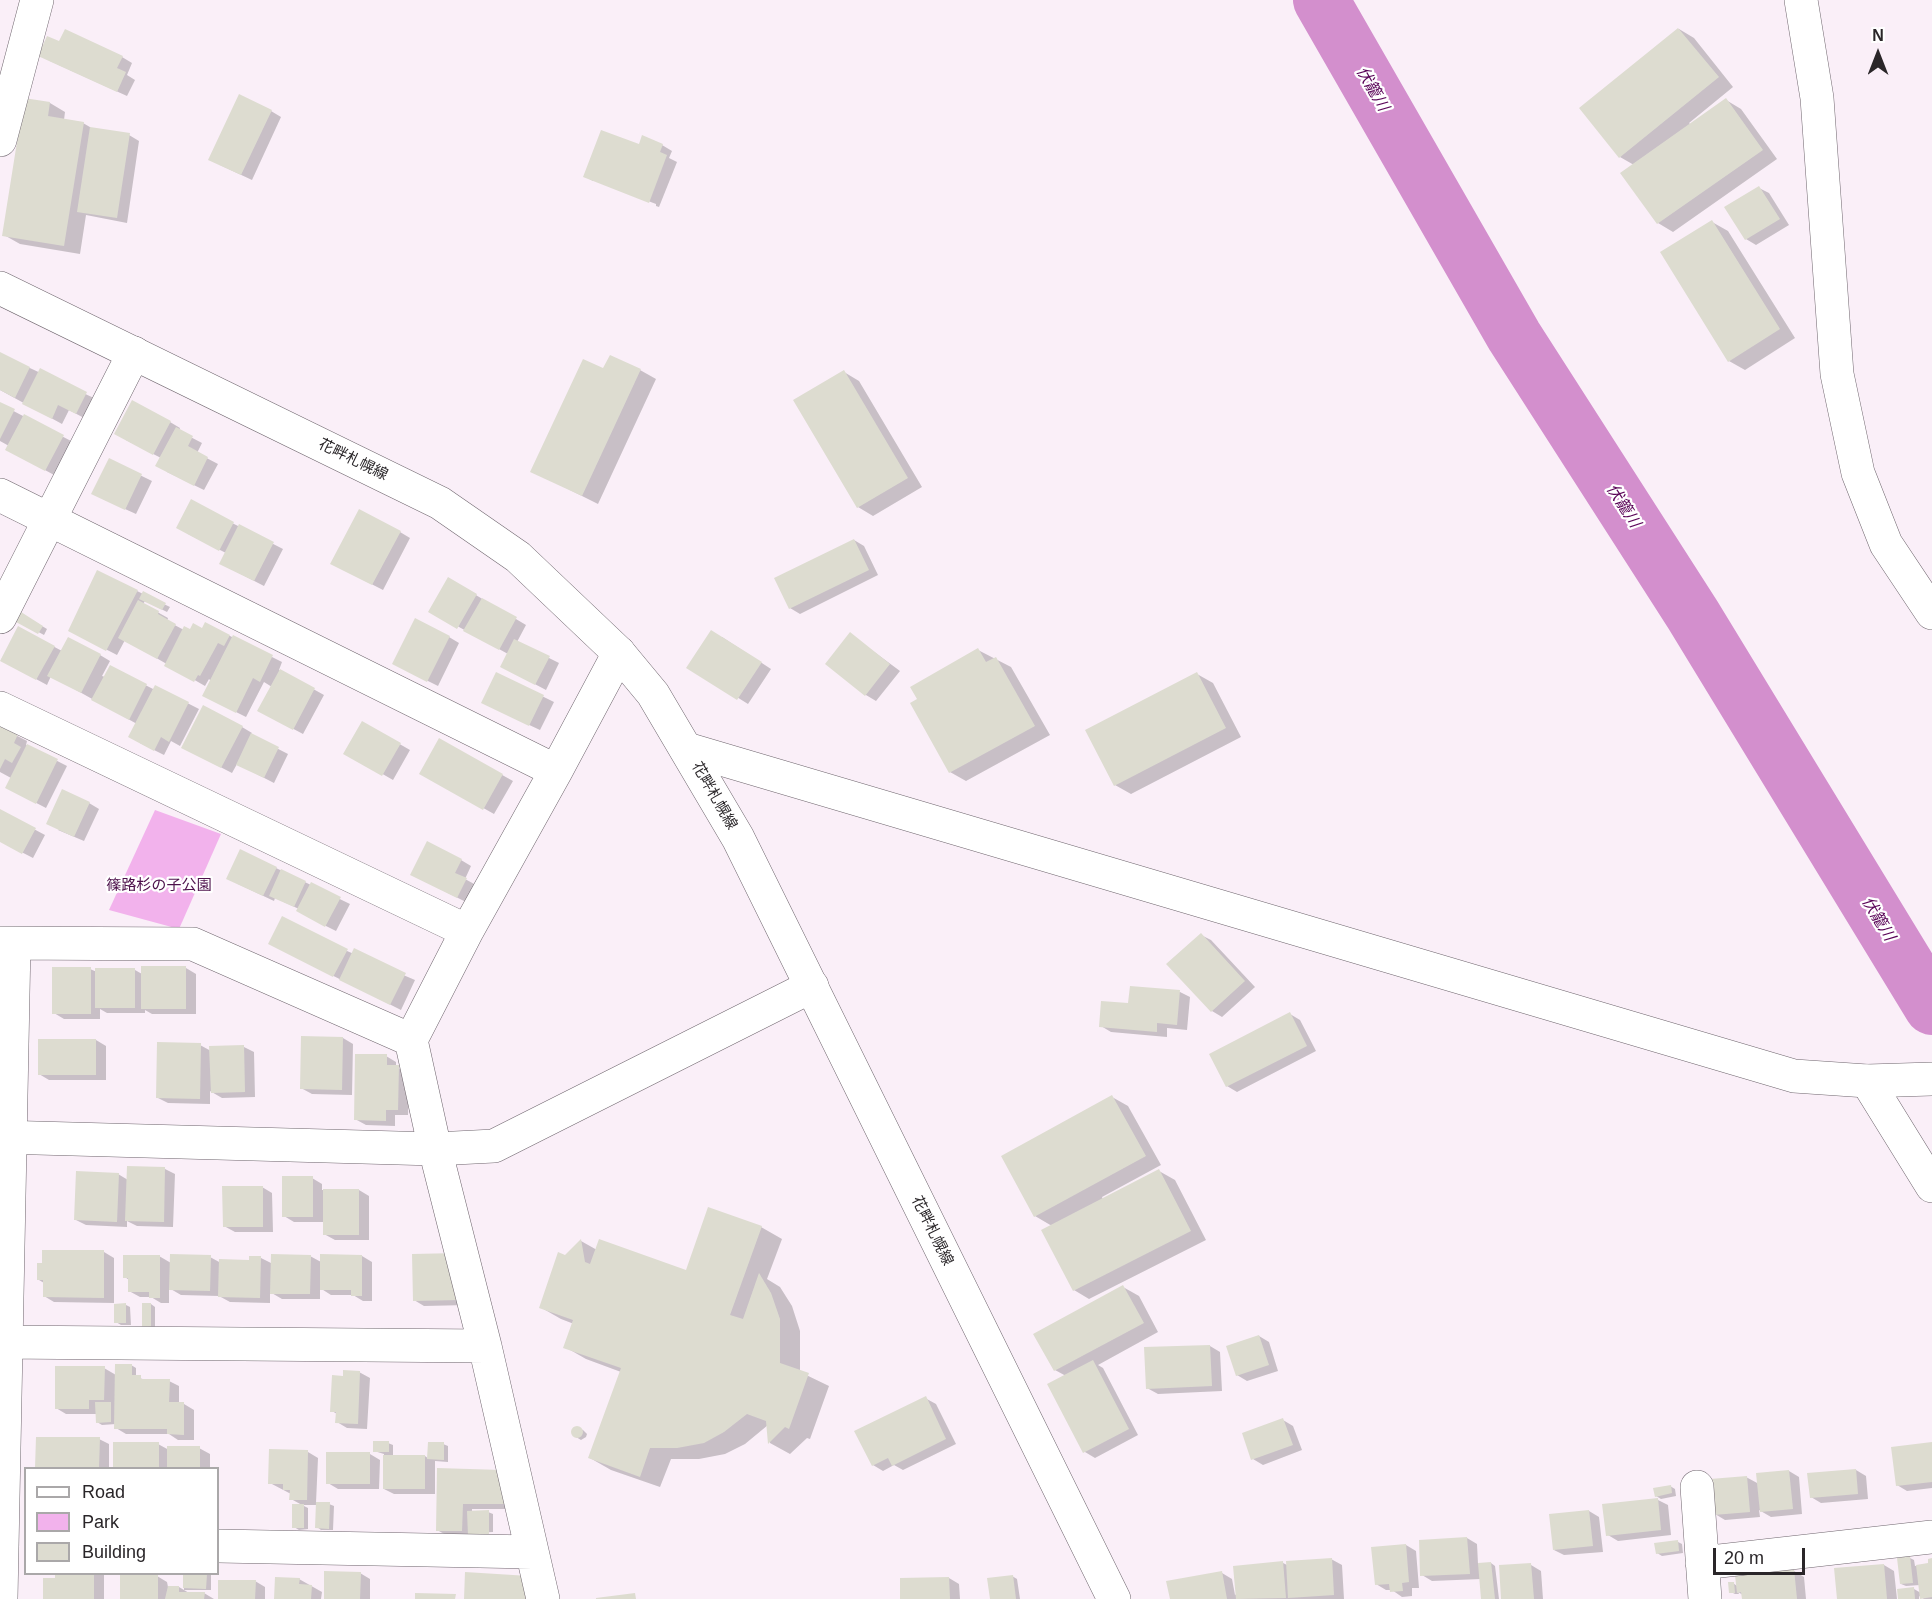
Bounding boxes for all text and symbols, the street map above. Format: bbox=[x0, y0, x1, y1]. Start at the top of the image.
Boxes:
north arrow bbox=[1848, 24, 1908, 84]
text: N bbox=[1872, 27, 1884, 44]
water label: 伏籠川 bbox=[1352, 63, 1392, 115]
street label: 花畔札幌線 bbox=[315, 435, 391, 485]
water label: 伏籠川 bbox=[1602, 481, 1644, 531]
street label: 花畔札幌線 bbox=[687, 759, 741, 833]
park label: 篠路杉の子公園 bbox=[107, 877, 211, 895]
water label: 伏籠川 bbox=[1857, 893, 1899, 945]
street label: 花畔札幌線 bbox=[907, 1193, 957, 1269]
legend bbox=[24, 1467, 219, 1575]
text: Road bbox=[82, 1482, 125, 1502]
text: Park bbox=[82, 1512, 119, 1532]
scale bar bbox=[1716, 1536, 1808, 1574]
text: Building bbox=[82, 1542, 146, 1562]
text: 20 m bbox=[1724, 1548, 1764, 1568]

